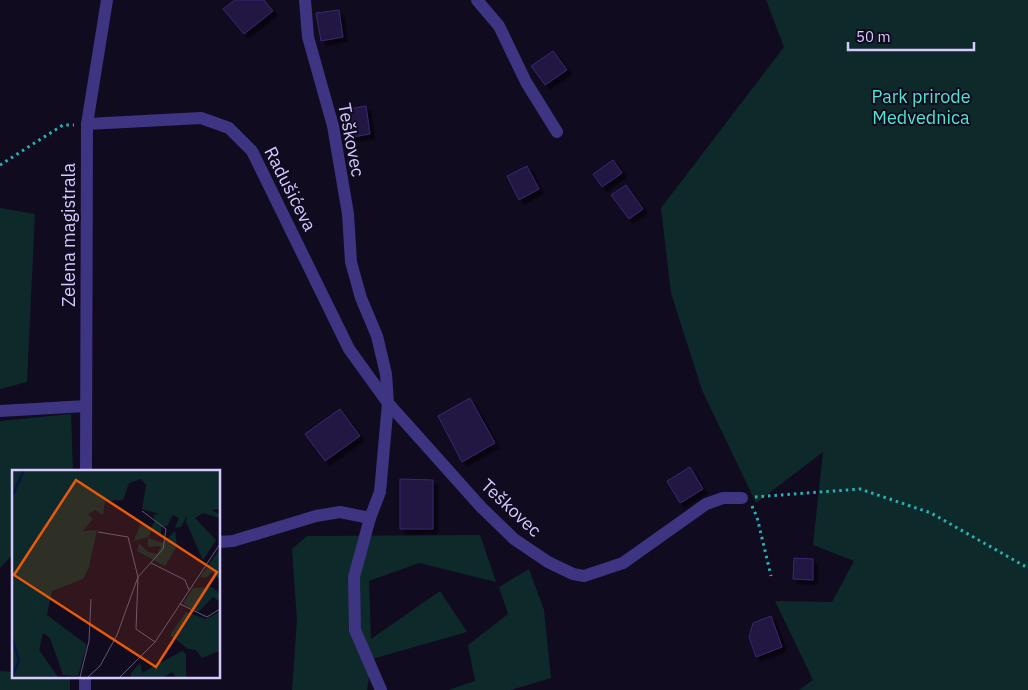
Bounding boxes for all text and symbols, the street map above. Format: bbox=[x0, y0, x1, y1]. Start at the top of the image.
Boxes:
scale bar bbox=[848, 20, 974, 52]
text: 50 m bbox=[856, 27, 891, 46]
park label: Park prirode Medvednica bbox=[871, 85, 971, 129]
street label: Teškovec bbox=[333, 101, 370, 179]
street label: Radušićeva bbox=[259, 143, 322, 235]
street label: Zelena magistrala bbox=[57, 163, 80, 307]
inset map bbox=[12, 470, 220, 678]
street label: Teškovec bbox=[476, 474, 546, 541]

